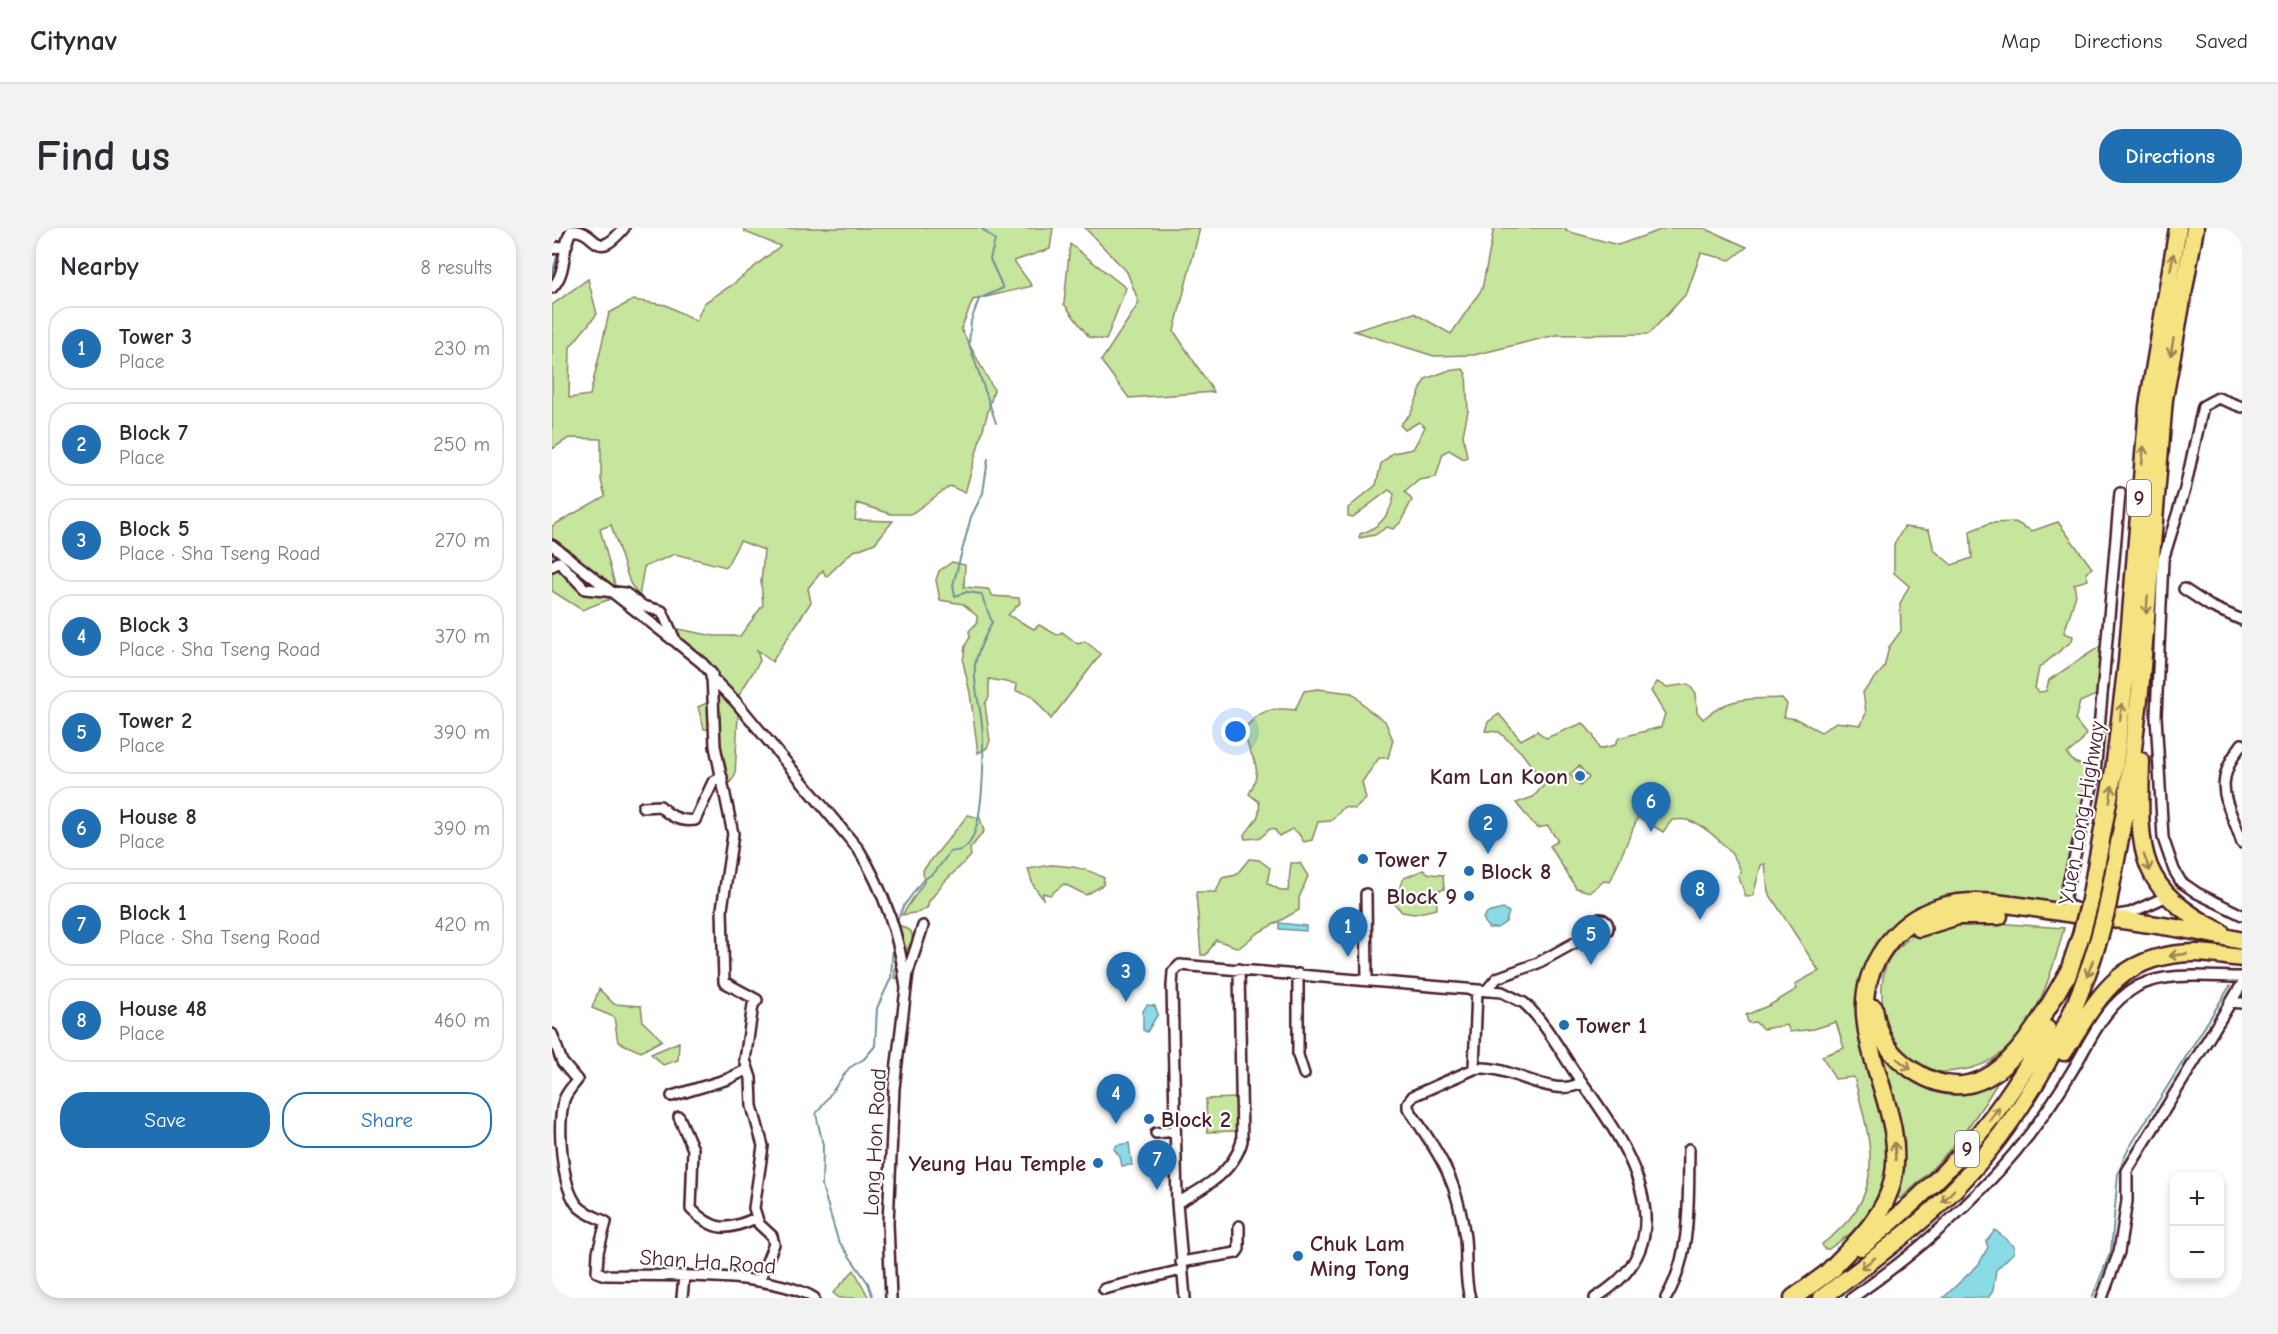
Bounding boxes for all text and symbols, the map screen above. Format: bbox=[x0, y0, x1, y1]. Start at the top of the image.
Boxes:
text: Citynav bbox=[30, 25, 117, 57]
text: Map bbox=[2001, 29, 2041, 53]
text: Directions bbox=[2074, 29, 2163, 53]
text: Saved bbox=[2196, 29, 2248, 53]
button: Directions bbox=[2099, 129, 2242, 183]
text: Find us bbox=[36, 132, 170, 181]
text: Nearby bbox=[60, 252, 139, 282]
one-way arrow bbox=[2167, 253, 2178, 272]
text: 8 results bbox=[420, 256, 492, 279]
text: Tower 3 bbox=[119, 324, 192, 350]
text: 1 bbox=[78, 337, 85, 360]
text: 230 m bbox=[434, 337, 490, 360]
one-way arrow bbox=[2167, 337, 2178, 357]
text: Place bbox=[119, 350, 165, 373]
text: Block 7 bbox=[119, 420, 188, 446]
text: 2 bbox=[77, 433, 86, 456]
text: 250 m bbox=[433, 433, 490, 456]
one-way arrow bbox=[2138, 445, 2149, 465]
text: Place bbox=[119, 446, 165, 469]
road number: 9 bbox=[2127, 480, 2151, 516]
text: Block 5 bbox=[119, 516, 190, 542]
text: 3 bbox=[77, 529, 86, 552]
text: 270 m bbox=[435, 529, 490, 552]
text: Place · Sha Tseng Road bbox=[119, 542, 320, 565]
one-way arrow bbox=[2141, 594, 2152, 614]
text: Block 3 bbox=[119, 612, 189, 638]
text: 4 bbox=[77, 625, 86, 648]
text: 370 m bbox=[435, 625, 490, 648]
text: Place · Sha Tseng Road bbox=[119, 638, 320, 661]
one-way arrow bbox=[2116, 702, 2127, 722]
text: Tower 2 bbox=[119, 708, 192, 734]
your location bbox=[1221, 717, 1250, 746]
street label: Yuen Long Highway bbox=[2053, 719, 2111, 907]
text: 5 bbox=[76, 721, 87, 744]
text: 390 m bbox=[434, 721, 490, 744]
text: Place bbox=[119, 734, 165, 757]
place label: Kam Lan Koon bbox=[1430, 764, 1568, 790]
marker: Kam Lan Koon bbox=[1573, 769, 1587, 783]
pin: 6 bbox=[1632, 782, 1670, 832]
one-way arrow bbox=[2105, 785, 2116, 804]
text: House 8 bbox=[119, 804, 197, 830]
pin: 2 bbox=[1468, 804, 1508, 854]
text: 6 bbox=[76, 817, 87, 840]
text: 390 m bbox=[434, 817, 490, 840]
text: Place bbox=[119, 830, 165, 853]
place label: Tower 7 bbox=[1375, 847, 1447, 873]
marker: Tower 7 bbox=[1356, 852, 1370, 866]
one-way arrow bbox=[2142, 853, 2153, 872]
place label: Block 8 bbox=[1481, 859, 1551, 885]
marker: Block 8 bbox=[1462, 864, 1476, 878]
pin: 8 bbox=[1680, 870, 1720, 920]
place label: Block 9 bbox=[1387, 884, 1457, 910]
marker: Block 9 bbox=[1462, 889, 1476, 903]
text: Block 1 bbox=[119, 900, 187, 926]
pin: 1 bbox=[1328, 908, 1368, 957]
text: 7 bbox=[77, 913, 86, 936]
text: 420 m bbox=[434, 913, 490, 936]
pin: 5 bbox=[1572, 916, 1610, 965]
text: Place · Sha Tseng Road bbox=[119, 926, 320, 949]
one-way arrow bbox=[2168, 950, 2188, 961]
pin: 3 bbox=[1106, 952, 1146, 1002]
one-way arrow bbox=[2083, 958, 2094, 977]
text: House 48 bbox=[119, 996, 207, 1022]
text: 8 bbox=[76, 1009, 87, 1032]
text: 460 m bbox=[434, 1009, 490, 1032]
place label: Tower 1 bbox=[1576, 1013, 1647, 1039]
marker: Tower 1 bbox=[1557, 1018, 1571, 1032]
text: Place bbox=[119, 1022, 165, 1045]
one-way arrow bbox=[1896, 1057, 1912, 1070]
street label: Long Hon Road bbox=[858, 1067, 892, 1217]
pin: 4 bbox=[1096, 1074, 1136, 1124]
button: Save bbox=[60, 1092, 270, 1148]
button: Share bbox=[282, 1092, 492, 1148]
place label: Block 2 bbox=[1161, 1107, 1231, 1133]
one-way arrow bbox=[1988, 1107, 2000, 1123]
marker: Block 2 bbox=[1142, 1112, 1156, 1126]
road number: 9 bbox=[1955, 1131, 1979, 1167]
pin: 7 bbox=[1138, 1140, 1176, 1190]
one-way arrow bbox=[1889, 1142, 1900, 1162]
place label: Yeung Hau Temple bbox=[909, 1151, 1086, 1177]
marker: Yeung Hau Temple bbox=[1091, 1156, 1105, 1170]
map controls bbox=[2170, 1172, 2224, 1280]
button: + bbox=[2170, 1172, 2224, 1226]
one-way arrow bbox=[1940, 1188, 1955, 1203]
button: − bbox=[2170, 1226, 2224, 1280]
place label: Chuk Lam Ming Tong bbox=[1310, 1231, 1410, 1282]
street label: Shan Ha Road bbox=[639, 1244, 777, 1280]
marker: Chuk Lam Ming Tong bbox=[1291, 1249, 1305, 1263]
one-way arrow bbox=[1861, 1256, 1877, 1269]

